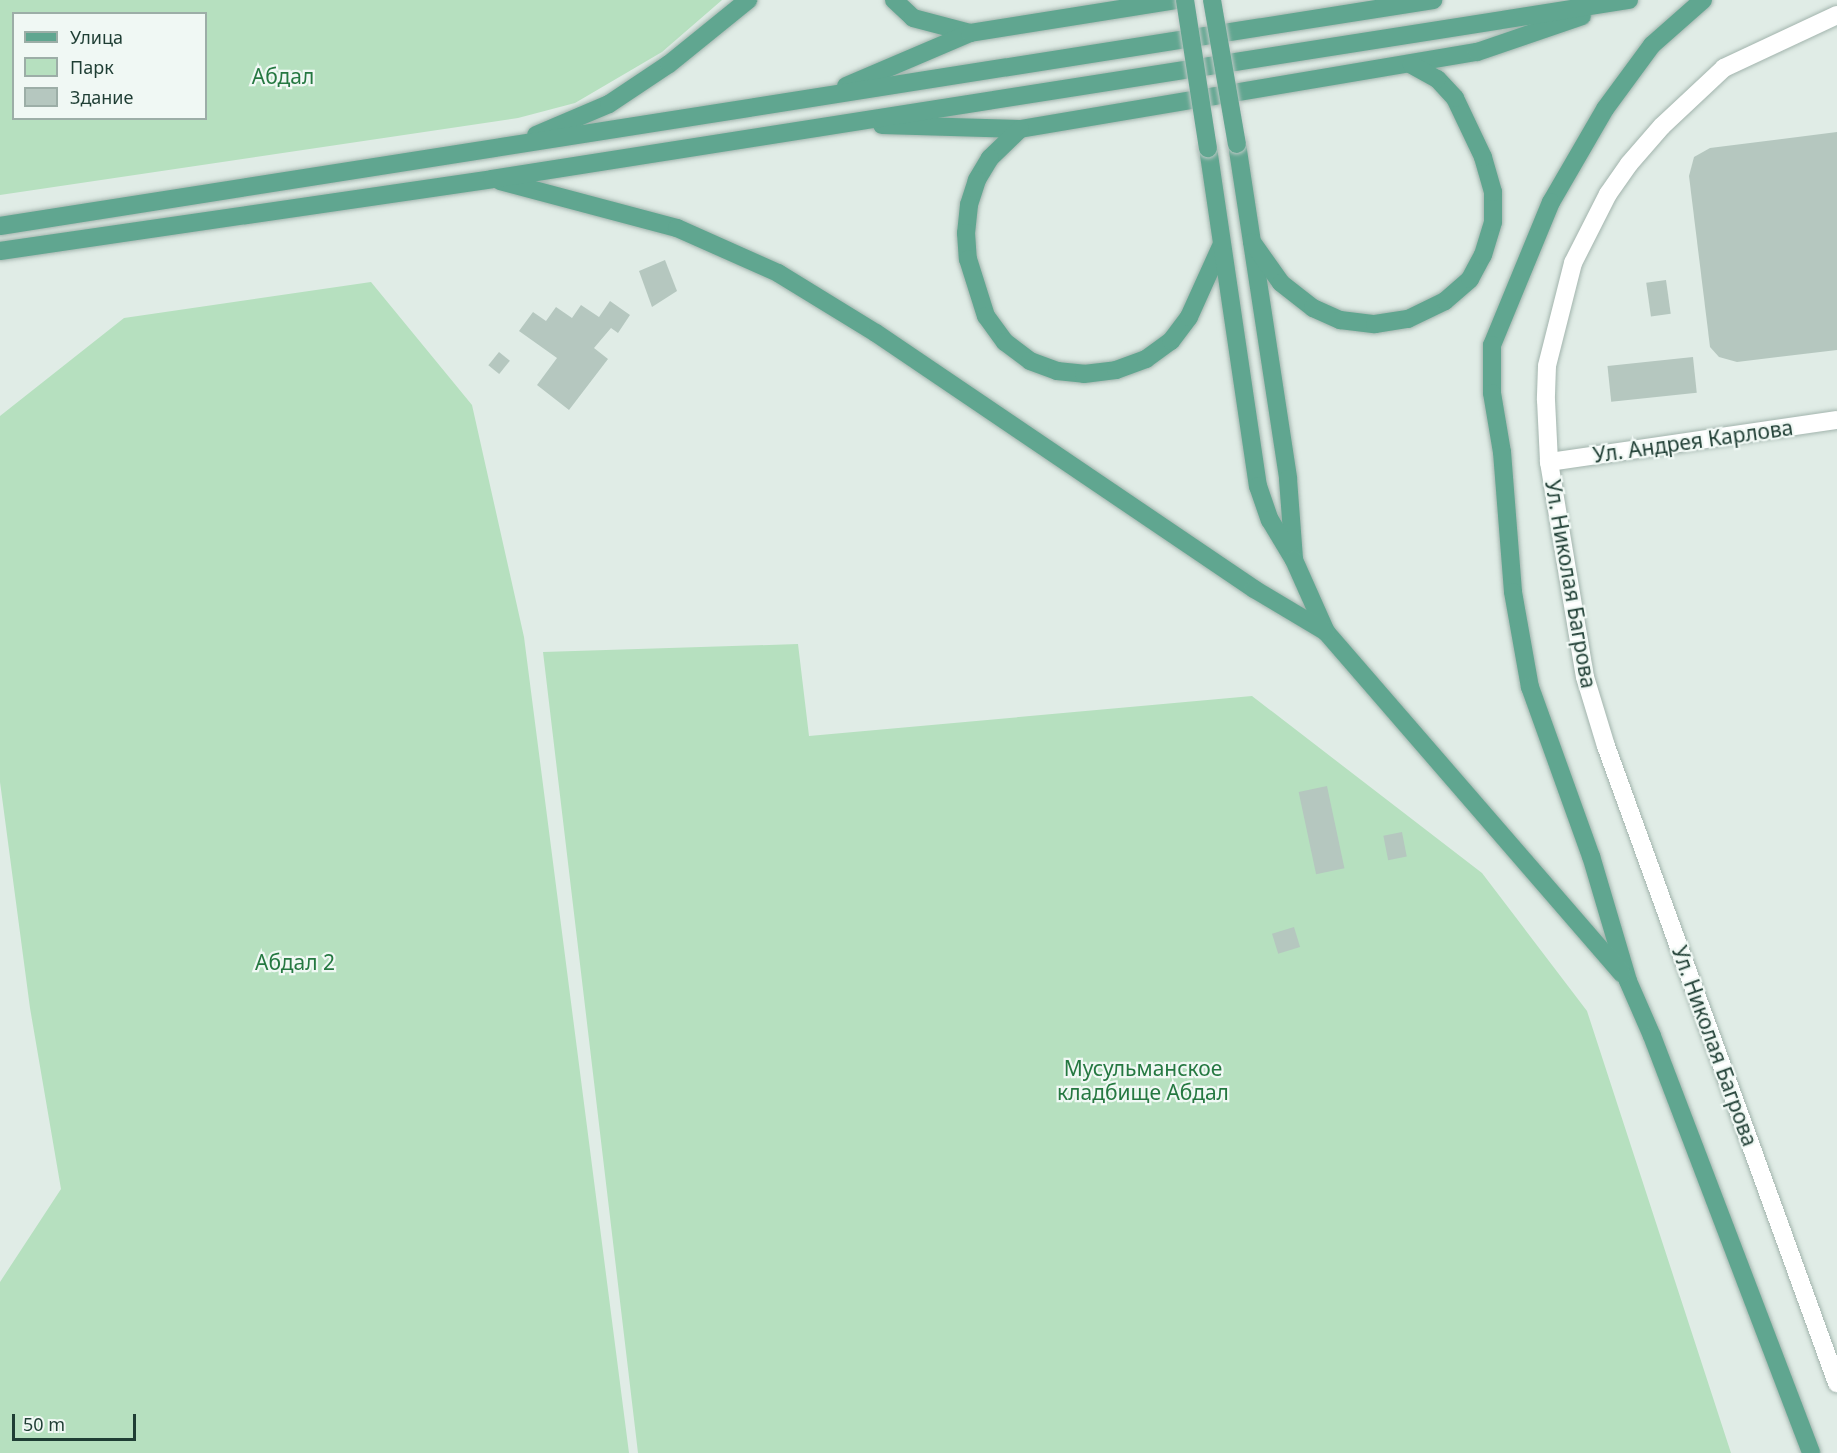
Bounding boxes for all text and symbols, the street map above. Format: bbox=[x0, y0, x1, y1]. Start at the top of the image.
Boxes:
legend bbox=[12, 12, 207, 120]
text: Улица bbox=[70, 25, 123, 49]
text: Парк bbox=[70, 55, 114, 79]
park label: Абдал bbox=[252, 63, 314, 89]
text: Здание bbox=[70, 85, 133, 109]
street label: Ул. Андрея Карлова bbox=[1591, 414, 1795, 468]
street label: Ул. Николая Багрова bbox=[1540, 478, 1602, 690]
street label: Ул. Николая Багрова bbox=[1667, 942, 1763, 1150]
park label: Абдал 2 bbox=[255, 949, 335, 975]
park label: Мусульманское кладбище Абдал bbox=[1057, 1055, 1229, 1105]
scale bar bbox=[15, 1402, 140, 1440]
text: 50 m bbox=[23, 1412, 65, 1436]

